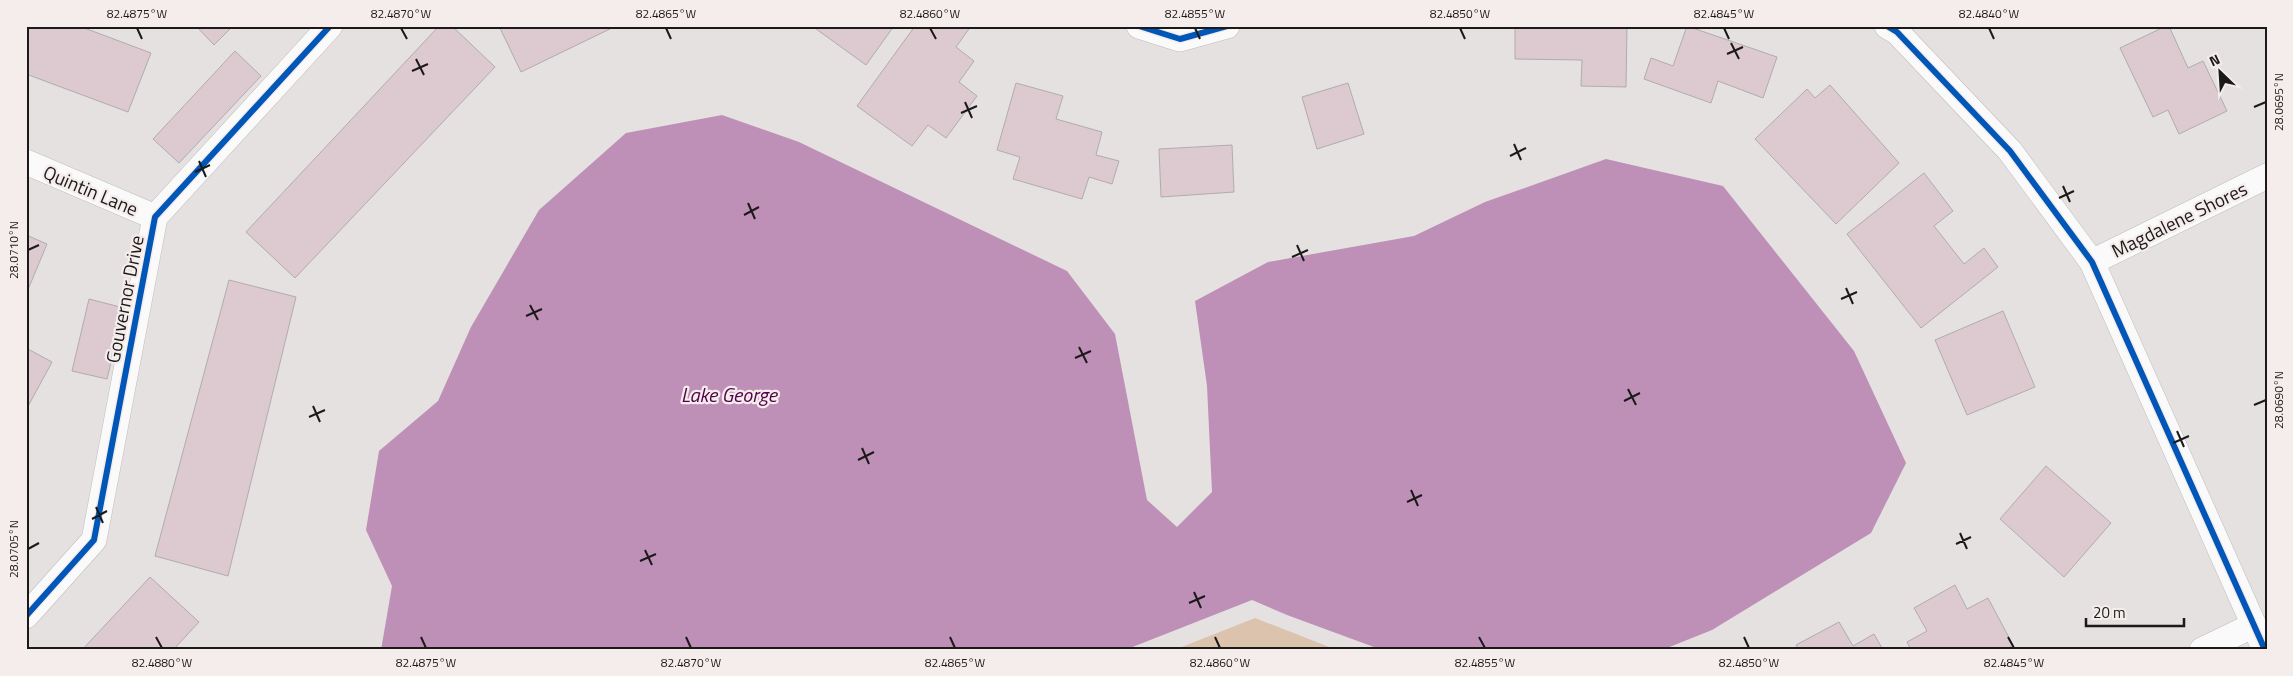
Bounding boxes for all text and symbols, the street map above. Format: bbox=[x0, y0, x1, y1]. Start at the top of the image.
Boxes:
text: 82.4875°W bbox=[107, 4, 167, 23]
text: 82.4870°W bbox=[371, 4, 431, 23]
text: 82.4865°W bbox=[636, 4, 696, 23]
text: 82.4860°W bbox=[900, 4, 960, 23]
text: 82.4855°W bbox=[1165, 4, 1225, 23]
text: 82.4850°W bbox=[1430, 4, 1490, 23]
text: 82.4845°W bbox=[1694, 4, 1754, 23]
text: 82.4840°W bbox=[1959, 4, 2019, 23]
north arrow bbox=[2196, 48, 2246, 98]
text: N bbox=[2205, 48, 2223, 71]
text: 28.0695°N bbox=[2269, 73, 2288, 131]
street label: Quintin Lane bbox=[39, 157, 143, 223]
street label: Magdalene Shores bbox=[2106, 173, 2252, 264]
text: 28.0710°N bbox=[4, 221, 23, 279]
street label: Gouvernor Drive bbox=[97, 233, 151, 365]
text: 28.0690°N bbox=[2269, 371, 2288, 429]
water label: Lake George bbox=[681, 379, 779, 410]
text: 28.0705°N bbox=[4, 520, 23, 578]
scale bar bbox=[2086, 596, 2183, 628]
text: 20 m bbox=[2093, 601, 2126, 624]
text: 82.4880°W bbox=[132, 653, 192, 672]
text: 82.4875°W bbox=[396, 653, 456, 672]
text: 82.4870°W bbox=[661, 653, 721, 672]
text: 82.4865°W bbox=[925, 653, 985, 672]
text: 82.4860°W bbox=[1190, 653, 1250, 672]
text: 82.4855°W bbox=[1455, 653, 1515, 672]
text: 82.4850°W bbox=[1719, 653, 1779, 672]
text: 82.4845°W bbox=[1984, 653, 2044, 672]

